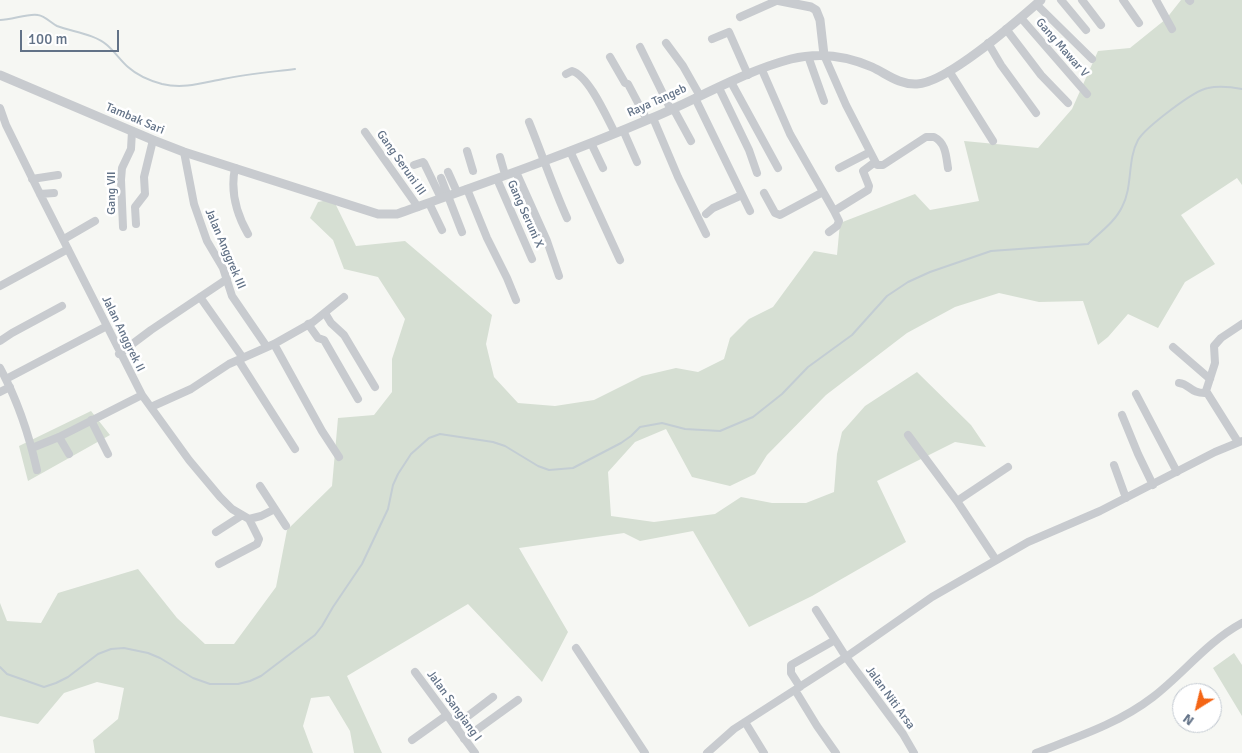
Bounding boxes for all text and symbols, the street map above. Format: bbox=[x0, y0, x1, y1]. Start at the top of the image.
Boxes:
street label: Gang Mawar V bbox=[1032, 16, 1092, 80]
scale bar bbox=[22, 20, 121, 52]
text: 100 m bbox=[28, 30, 68, 48]
street label: Raya Tangeb bbox=[625, 81, 689, 121]
street label: Tambak Sari bbox=[103, 100, 167, 138]
street label: Gang Seruni III bbox=[373, 128, 429, 198]
street label: Gang VII bbox=[105, 171, 119, 215]
street label: Gang Seruni X bbox=[504, 178, 546, 250]
street label: Jalan Anggrek III bbox=[202, 207, 248, 291]
street label: Jalan Anggrek II bbox=[98, 294, 148, 374]
street label: Jalan Niti Arsa bbox=[862, 664, 918, 732]
street label: Jalan Sangiang I bbox=[424, 668, 484, 744]
north arrow bbox=[1172, 683, 1222, 733]
text: N bbox=[1180, 710, 1197, 729]

